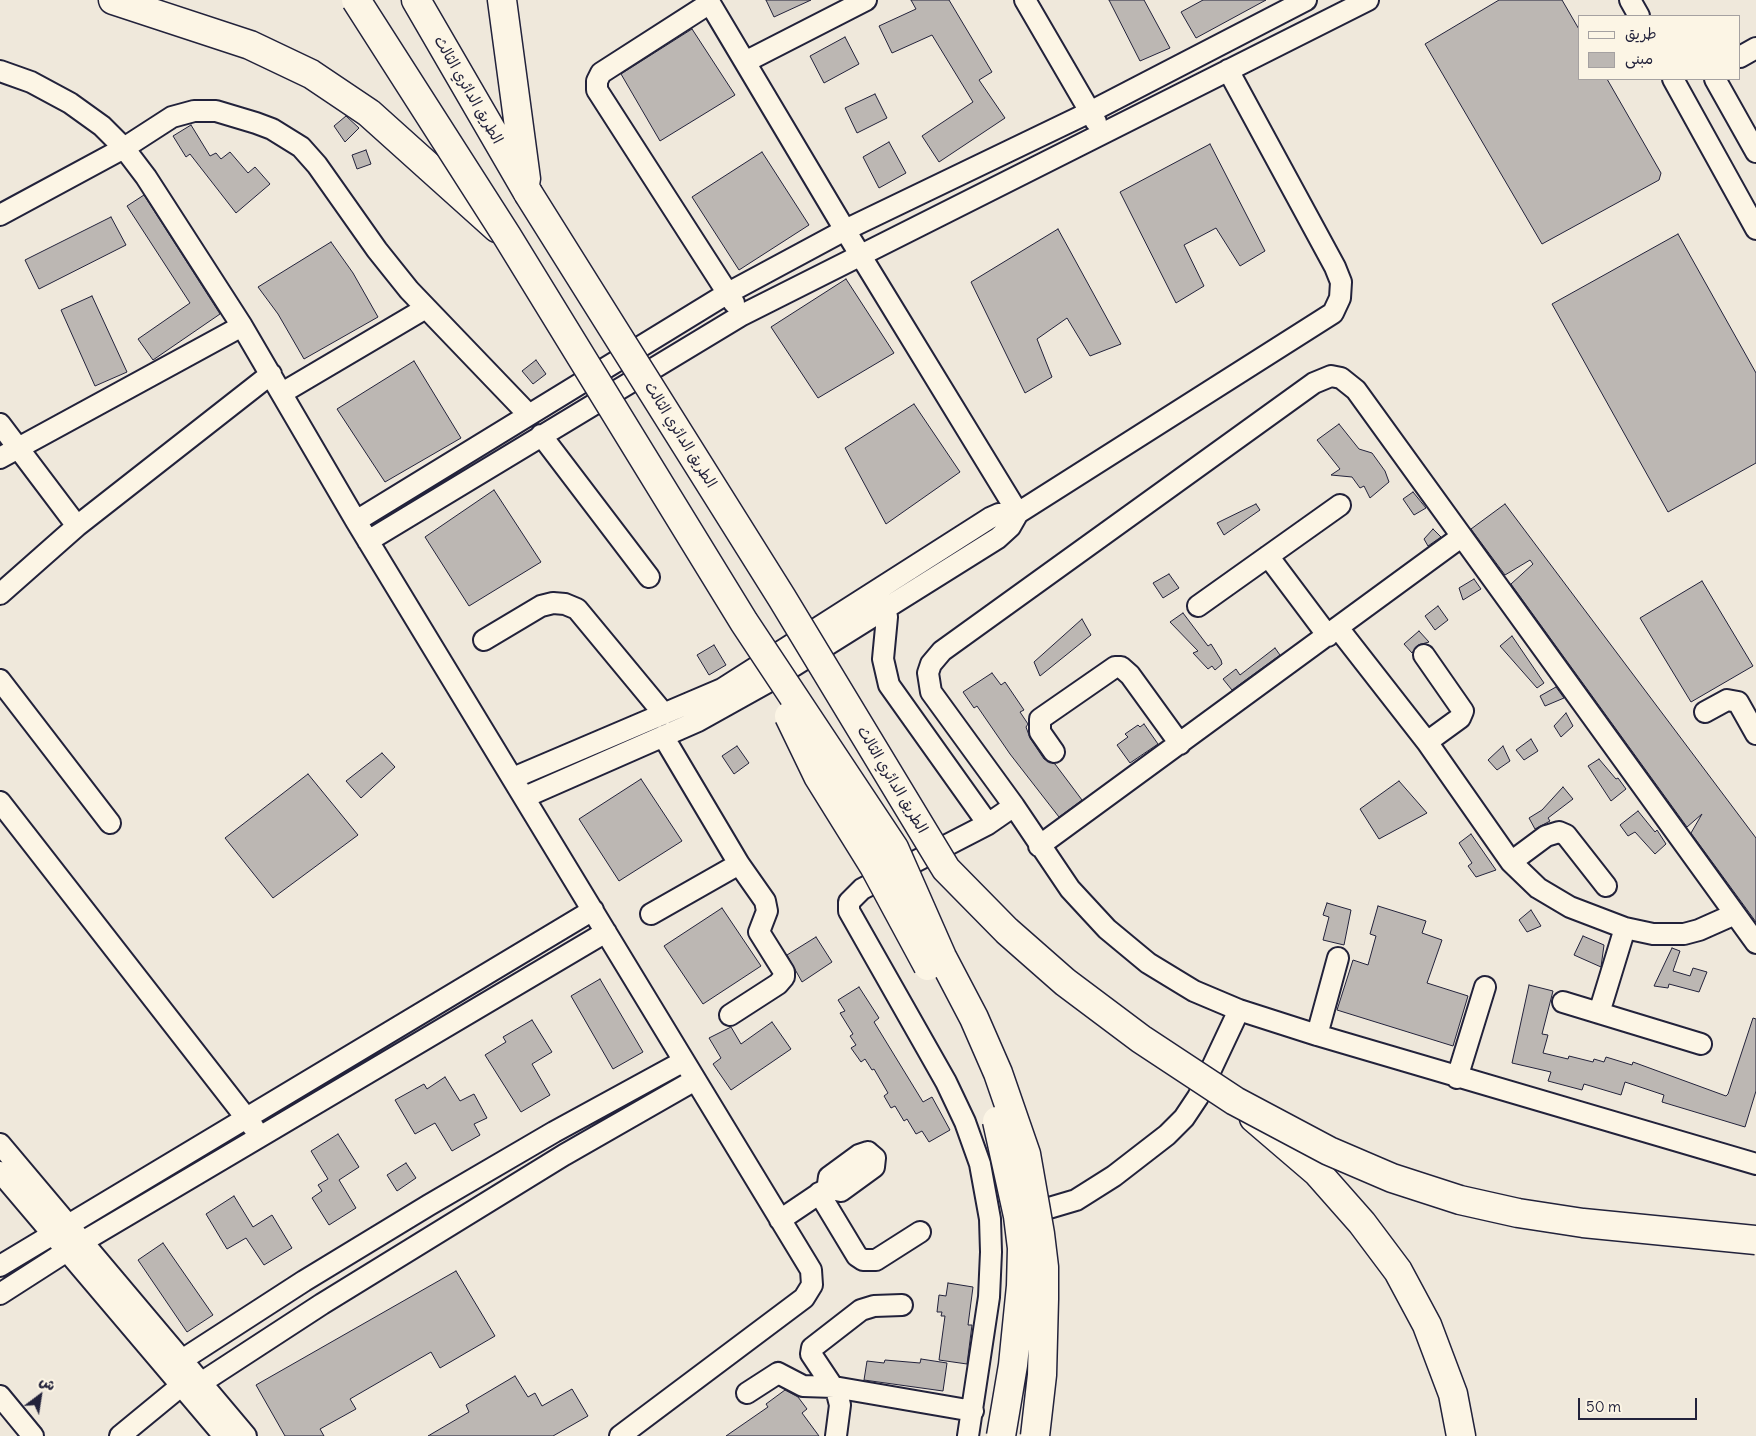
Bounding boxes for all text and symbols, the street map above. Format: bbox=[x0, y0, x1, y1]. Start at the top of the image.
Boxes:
legend bbox=[1578, 15, 1741, 80]
text: طريق bbox=[1625, 24, 1657, 43]
street label: الطريق الدائري الثالث bbox=[430, 33, 506, 147]
text: مبنى bbox=[1625, 49, 1653, 68]
street label: الطريق الدائري الثالث bbox=[640, 379, 720, 491]
street label: الطريق الدائري الثالث bbox=[853, 723, 931, 837]
north arrow bbox=[15, 1371, 65, 1421]
text: ش bbox=[36, 1371, 59, 1395]
scale bar bbox=[1581, 1388, 1700, 1420]
text: 50 m bbox=[1586, 1397, 1621, 1416]

